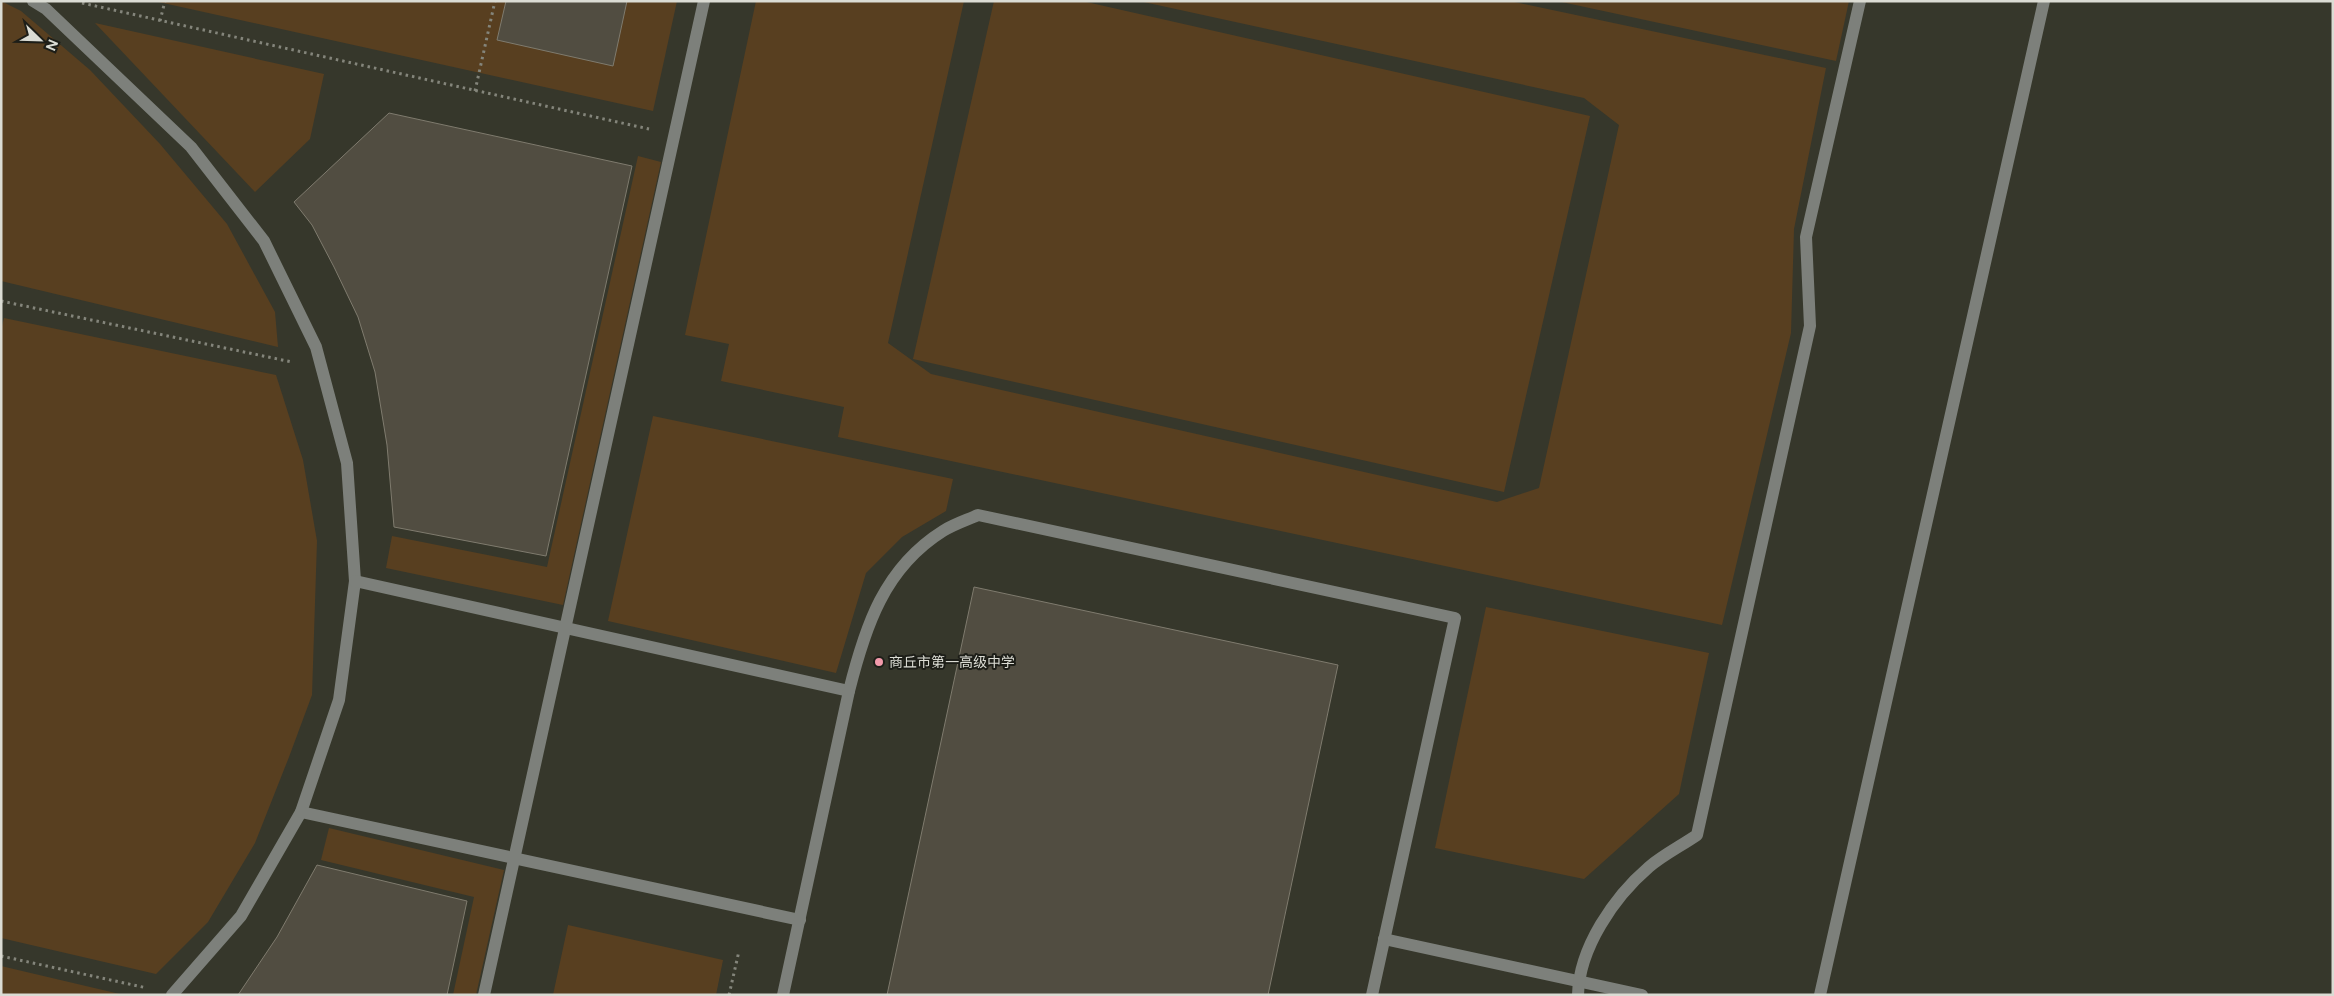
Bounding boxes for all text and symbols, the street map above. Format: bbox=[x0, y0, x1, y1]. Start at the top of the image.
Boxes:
north arrow bbox=[15, 15, 65, 65]
text: N bbox=[42, 37, 61, 53]
place label: 商丘市第一高级中学 bbox=[889, 654, 1015, 671]
marker: 商丘市第一高级中学 bbox=[873, 656, 885, 668]

